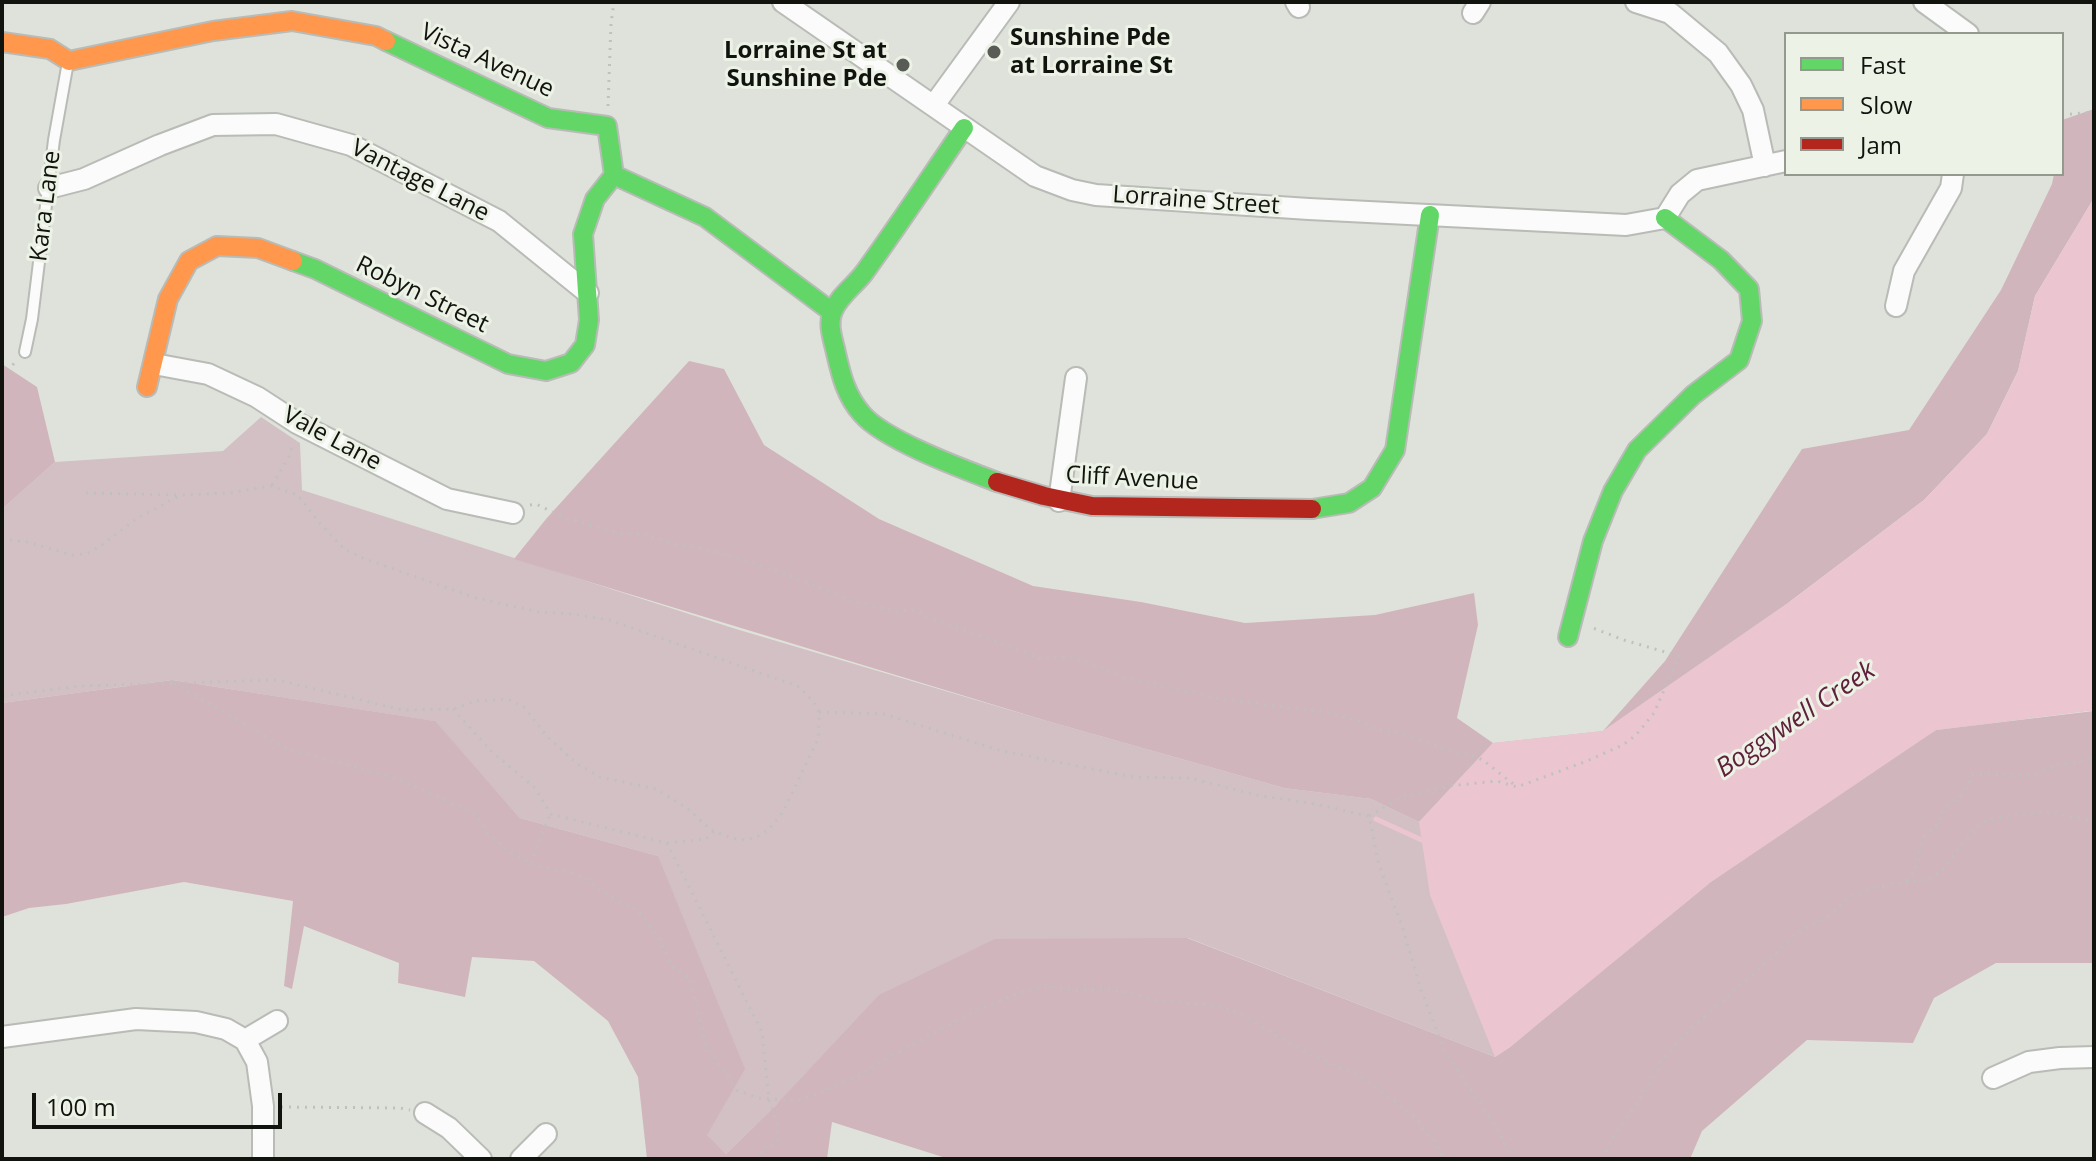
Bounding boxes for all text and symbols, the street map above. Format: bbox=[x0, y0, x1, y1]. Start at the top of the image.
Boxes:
street label: Vista Avenue bbox=[416, 18, 558, 104]
place label: Sunshine Pde at Lorraine St bbox=[1010, 24, 1173, 80]
legend bbox=[1784, 32, 2064, 176]
place label: Lorraine St at Sunshine Pde bbox=[724, 37, 887, 93]
marker: Sunshine Pde at Lorraine St bbox=[985, 43, 1003, 61]
text: Fast bbox=[1860, 48, 1906, 81]
marker: Lorraine St at Sunshine Pde bbox=[894, 56, 912, 74]
text: Slow bbox=[1860, 88, 1912, 121]
text: Jam bbox=[1860, 128, 1902, 161]
street label: Vantage Lane bbox=[346, 134, 494, 228]
street label: Kara Lane bbox=[25, 149, 67, 263]
street label: Lorraine Street bbox=[1111, 181, 1281, 221]
street label: Robyn Street bbox=[351, 251, 493, 339]
street label: Vale Lane bbox=[278, 401, 386, 477]
street label: Cliff Avenue bbox=[1065, 461, 1199, 497]
water label: Boggywell Creek bbox=[1711, 655, 1881, 785]
scale bar bbox=[36, 1077, 286, 1127]
text: 100 m bbox=[46, 1090, 116, 1123]

